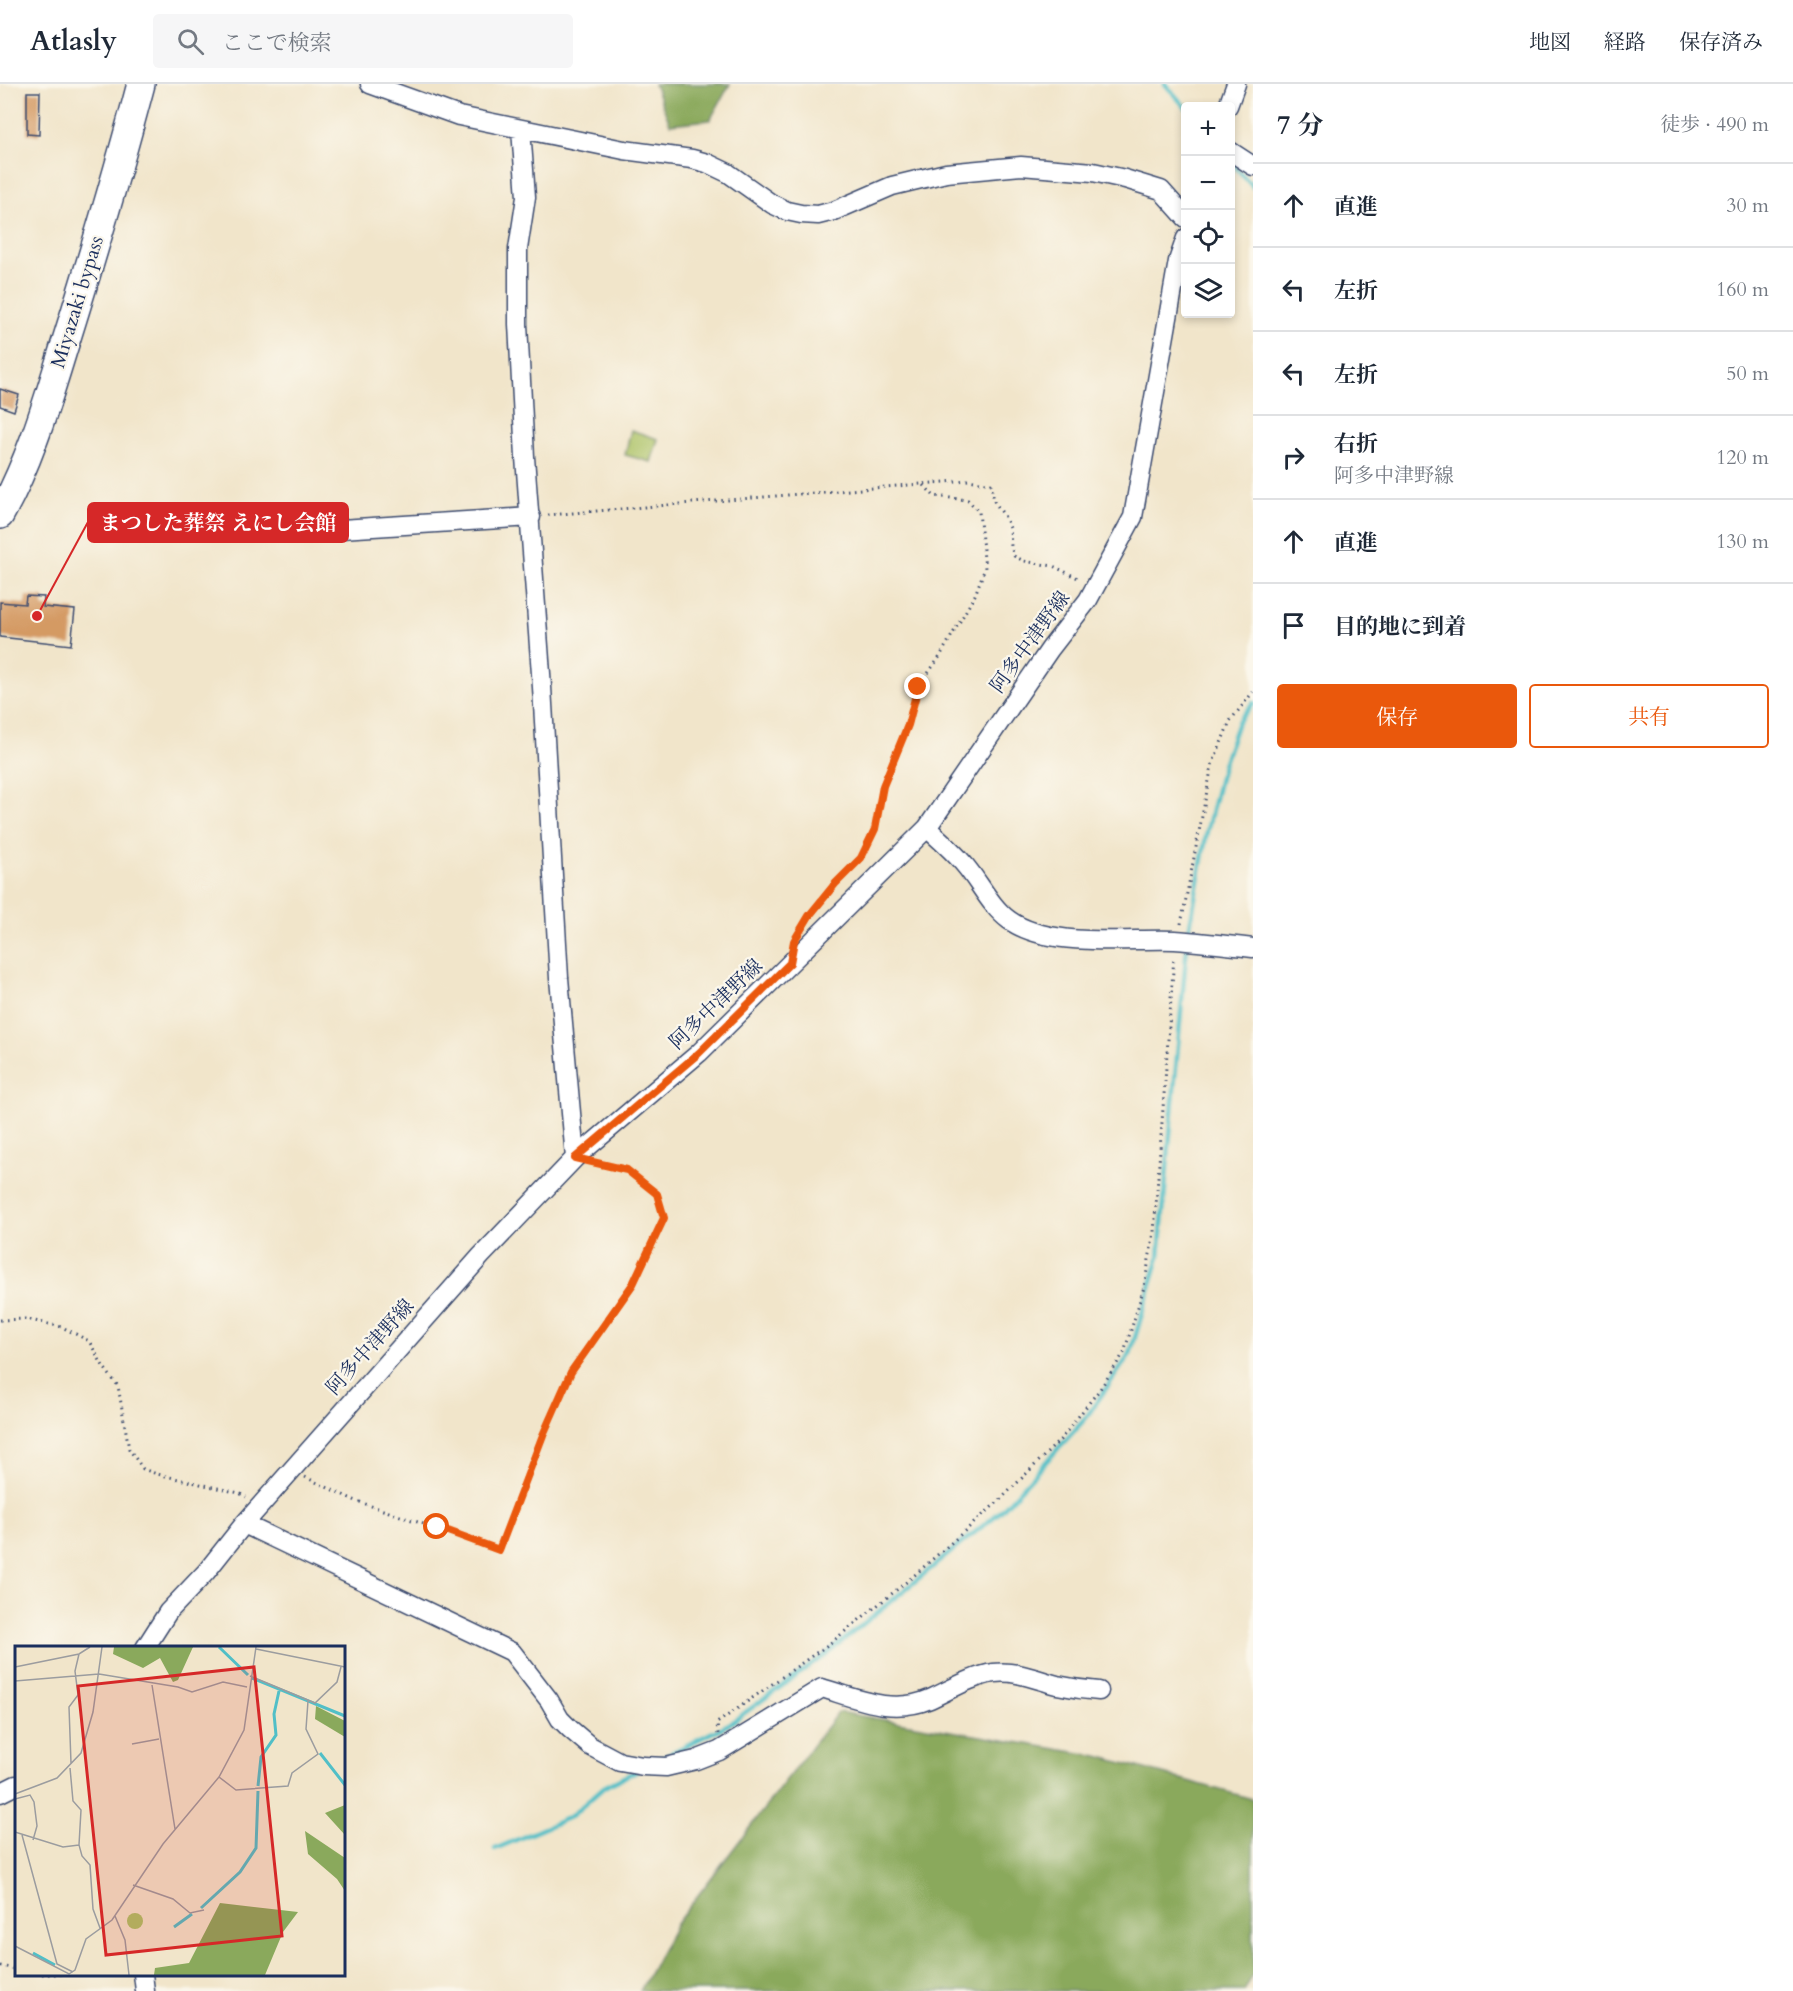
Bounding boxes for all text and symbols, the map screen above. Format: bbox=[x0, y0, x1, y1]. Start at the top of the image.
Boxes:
search box bbox=[153, 14, 573, 68]
text: Atlasly bbox=[30, 22, 117, 60]
icon: search bbox=[174, 25, 207, 58]
text: ここで検索 bbox=[222, 28, 332, 58]
text: 地図 bbox=[1529, 28, 1571, 57]
text: 経路 bbox=[1604, 28, 1646, 57]
text: 保存済み bbox=[1679, 28, 1763, 57]
map controls bbox=[1181, 102, 1235, 318]
button: + bbox=[1181, 102, 1235, 156]
text: 7 分 bbox=[1277, 108, 1323, 143]
text: 徒歩 · 490 m bbox=[1660, 111, 1769, 138]
button: − bbox=[1181, 156, 1235, 210]
icon: ahead bbox=[1277, 189, 1310, 222]
text: 直進 bbox=[1334, 192, 1378, 222]
text: 30 m bbox=[1726, 192, 1769, 219]
button: locate bbox=[1181, 210, 1235, 264]
street label: Miyazaki bypass bbox=[44, 233, 110, 371]
button: layers bbox=[1181, 264, 1235, 318]
icon: left bbox=[1277, 273, 1310, 306]
text: 左折 bbox=[1334, 276, 1378, 306]
text: 160 m bbox=[1716, 276, 1769, 303]
icon: left bbox=[1277, 357, 1310, 390]
text: 左折 bbox=[1334, 360, 1378, 390]
text: 50 m bbox=[1726, 360, 1769, 387]
text: 右折 bbox=[1334, 429, 1378, 459]
icon: right bbox=[1277, 441, 1310, 474]
text: 120 m bbox=[1716, 444, 1769, 471]
text: 阿多中津野線 bbox=[1334, 462, 1454, 489]
callout: まつした葬祭 えにし会館 bbox=[88, 503, 348, 542]
text: まつした葬祭 えにし会館 bbox=[100, 509, 336, 538]
icon: ahead bbox=[1277, 525, 1310, 558]
text: 直進 bbox=[1334, 528, 1378, 558]
text: 130 m bbox=[1716, 528, 1769, 555]
street label: 阿多中津野線 bbox=[984, 586, 1076, 698]
icon: arrive bbox=[1277, 609, 1310, 642]
text: 目的地に到着 bbox=[1334, 612, 1466, 642]
route end bbox=[904, 673, 930, 699]
button: 保存 bbox=[1277, 684, 1517, 748]
button: 共有 bbox=[1529, 684, 1769, 748]
street label: 阿多中津野線 bbox=[663, 953, 769, 1055]
street label: 阿多中津野線 bbox=[320, 1293, 420, 1401]
route start bbox=[423, 1513, 449, 1539]
inset map bbox=[15, 1646, 345, 1976]

